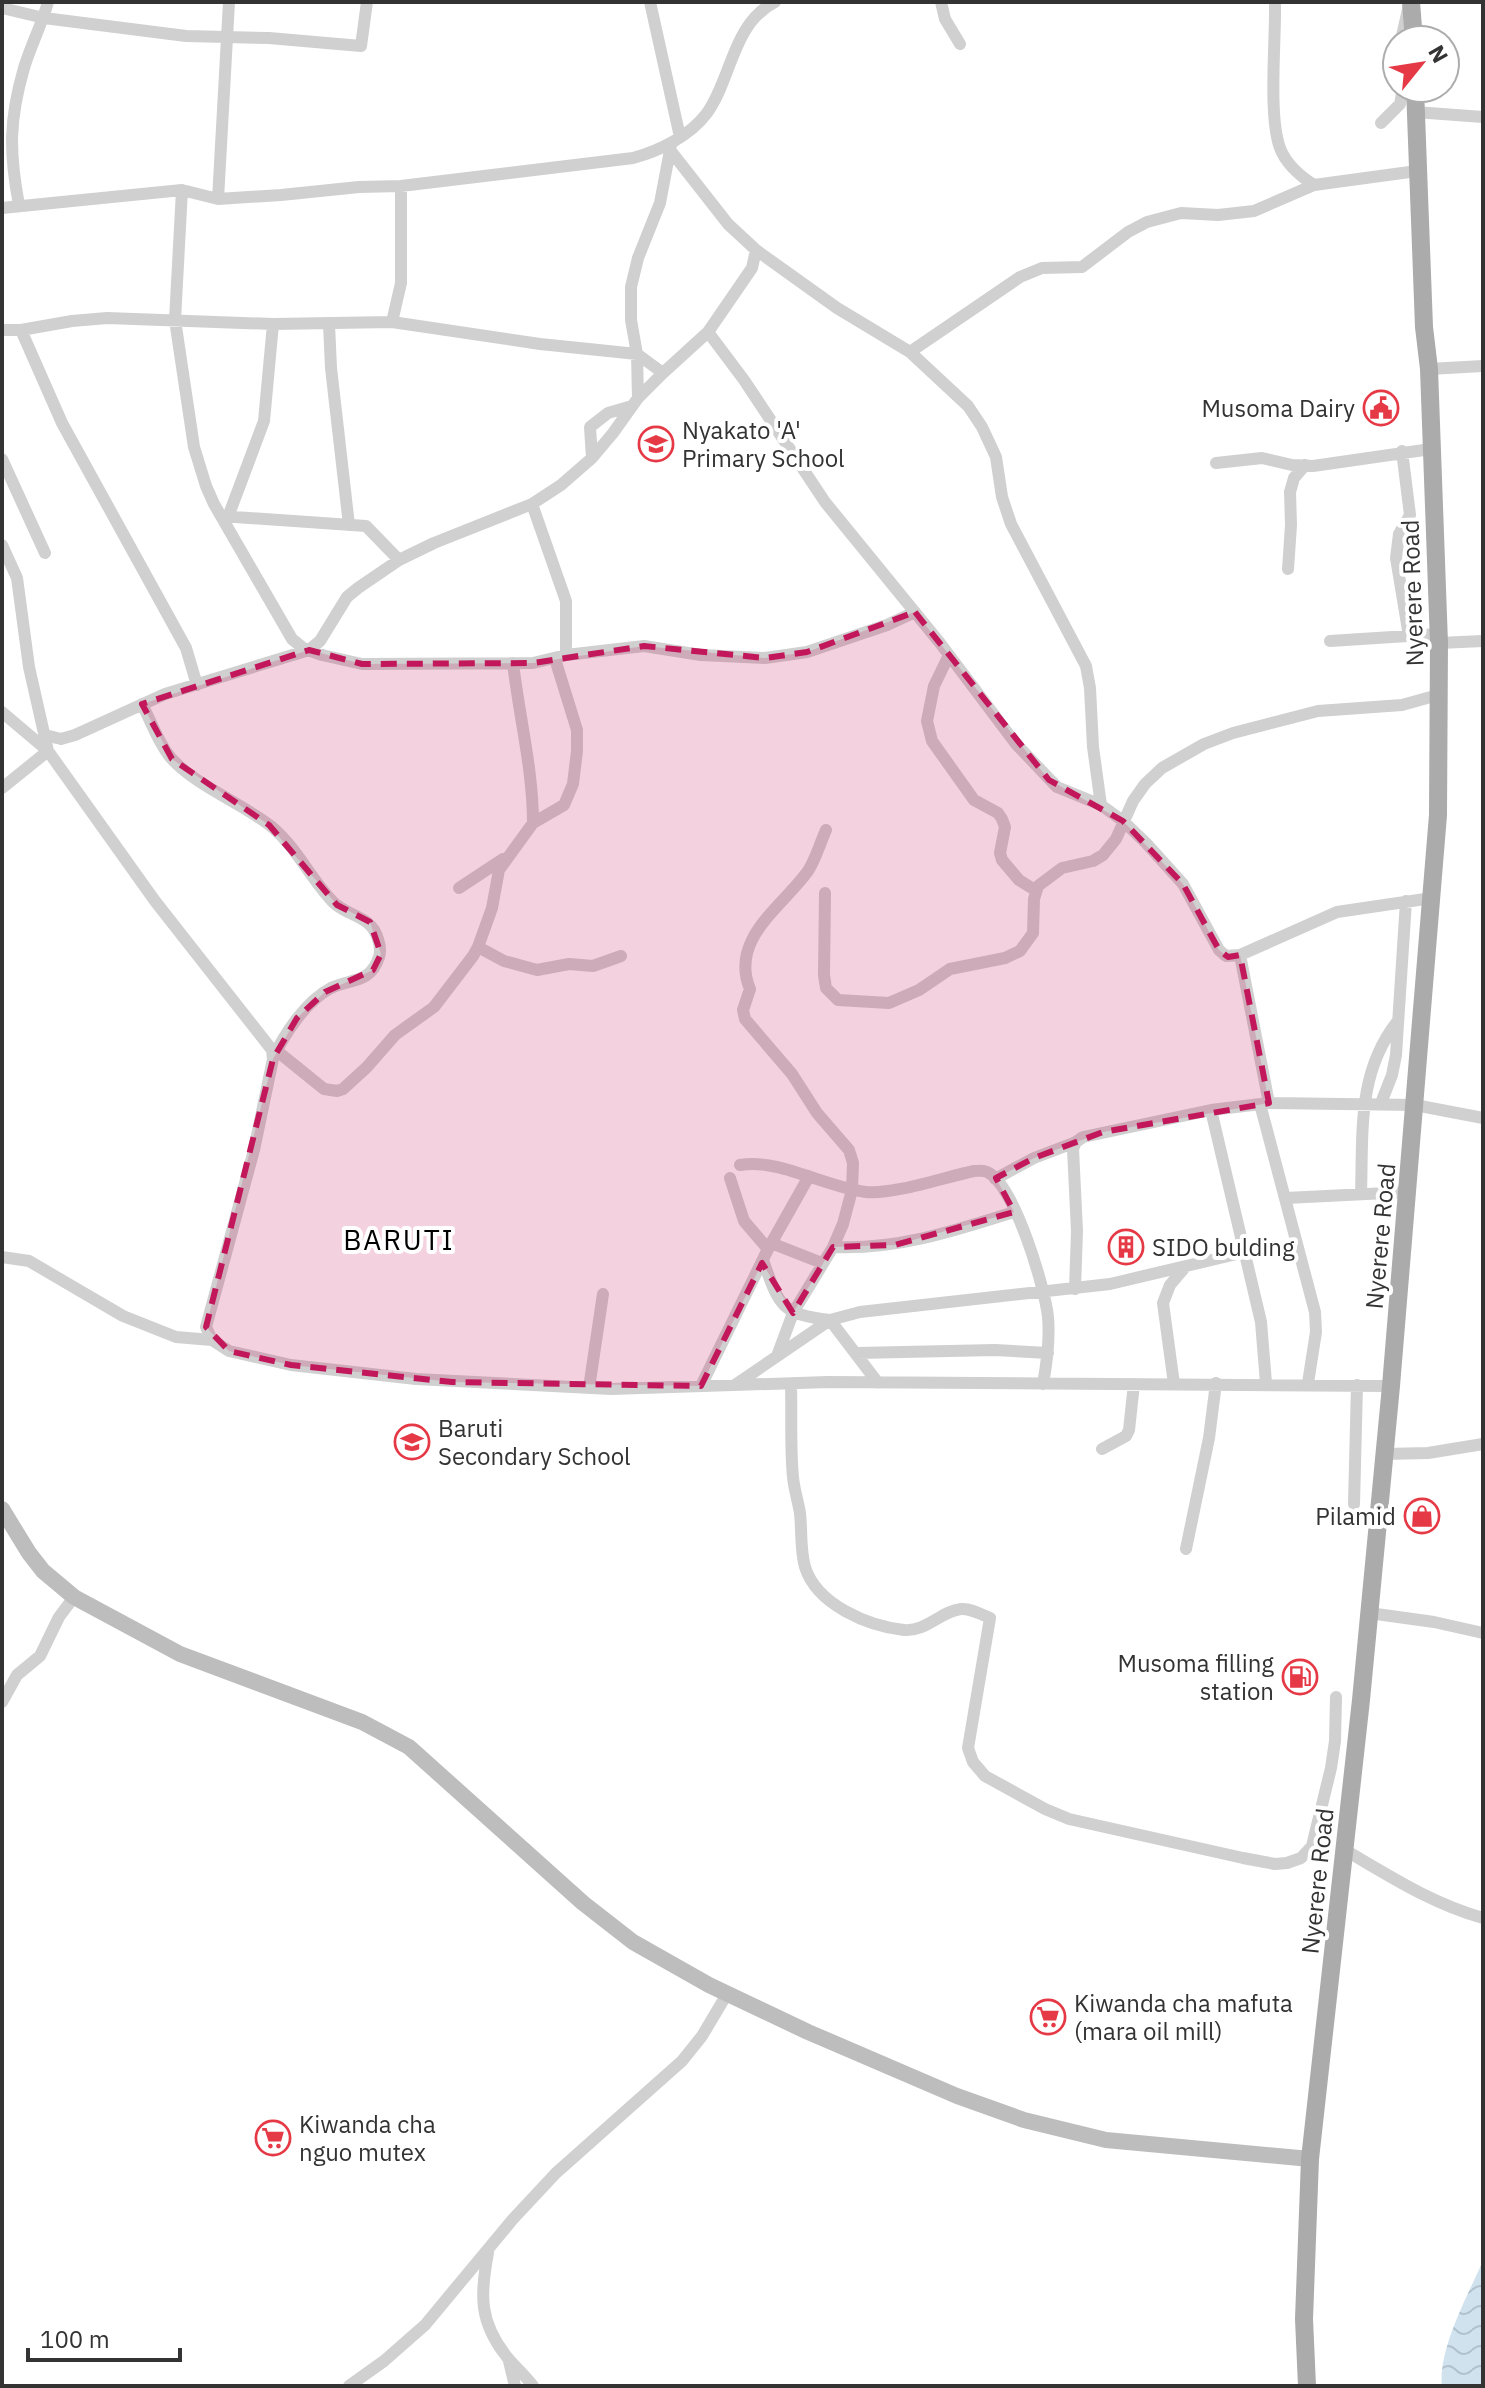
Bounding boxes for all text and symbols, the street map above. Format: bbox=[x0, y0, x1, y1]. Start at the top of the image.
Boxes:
north arrow bbox=[1381, 24, 1461, 104]
text: N bbox=[1422, 40, 1455, 68]
public building icon: Musoma Dairy bbox=[1362, 389, 1400, 427]
place label: Musoma Dairy bbox=[1201, 392, 1355, 424]
place label: Nyakato 'A' Primary School bbox=[682, 414, 845, 474]
school or university icon: Nyakato 'A' Primary School bbox=[637, 425, 675, 463]
street label: Nyerere Road bbox=[1393, 519, 1431, 667]
street label: Nyerere Road bbox=[1358, 1162, 1402, 1310]
district label: BARUTI bbox=[343, 1221, 455, 1258]
building icon: SIDO bulding bbox=[1107, 1228, 1145, 1266]
place label: SIDO bulding bbox=[1152, 1231, 1295, 1263]
place label: Baruti Secondary School bbox=[438, 1412, 631, 1472]
school or university icon: Baruti Secondary School bbox=[393, 1423, 431, 1461]
shop icon: Pilamid bbox=[1403, 1497, 1441, 1535]
place label: Pilamid bbox=[1315, 1500, 1396, 1532]
place label: Musoma filling station bbox=[1117, 1647, 1274, 1707]
fuel station icon: Musoma filling station bbox=[1281, 1658, 1319, 1696]
street label: Nyerere Road bbox=[1293, 1806, 1341, 1956]
place label: Kiwanda cha mafuta (mara oil mill) bbox=[1074, 1987, 1293, 2047]
supermarket icon: Kiwanda cha mafuta (mara oil mill) bbox=[1029, 1998, 1067, 2036]
place label: Kiwanda cha nguo mutex bbox=[299, 2108, 436, 2168]
supermarket icon: Kiwanda cha nguo mutex bbox=[254, 2119, 292, 2157]
scale bar bbox=[28, 2312, 180, 2362]
text: 100 m bbox=[40, 2323, 110, 2355]

